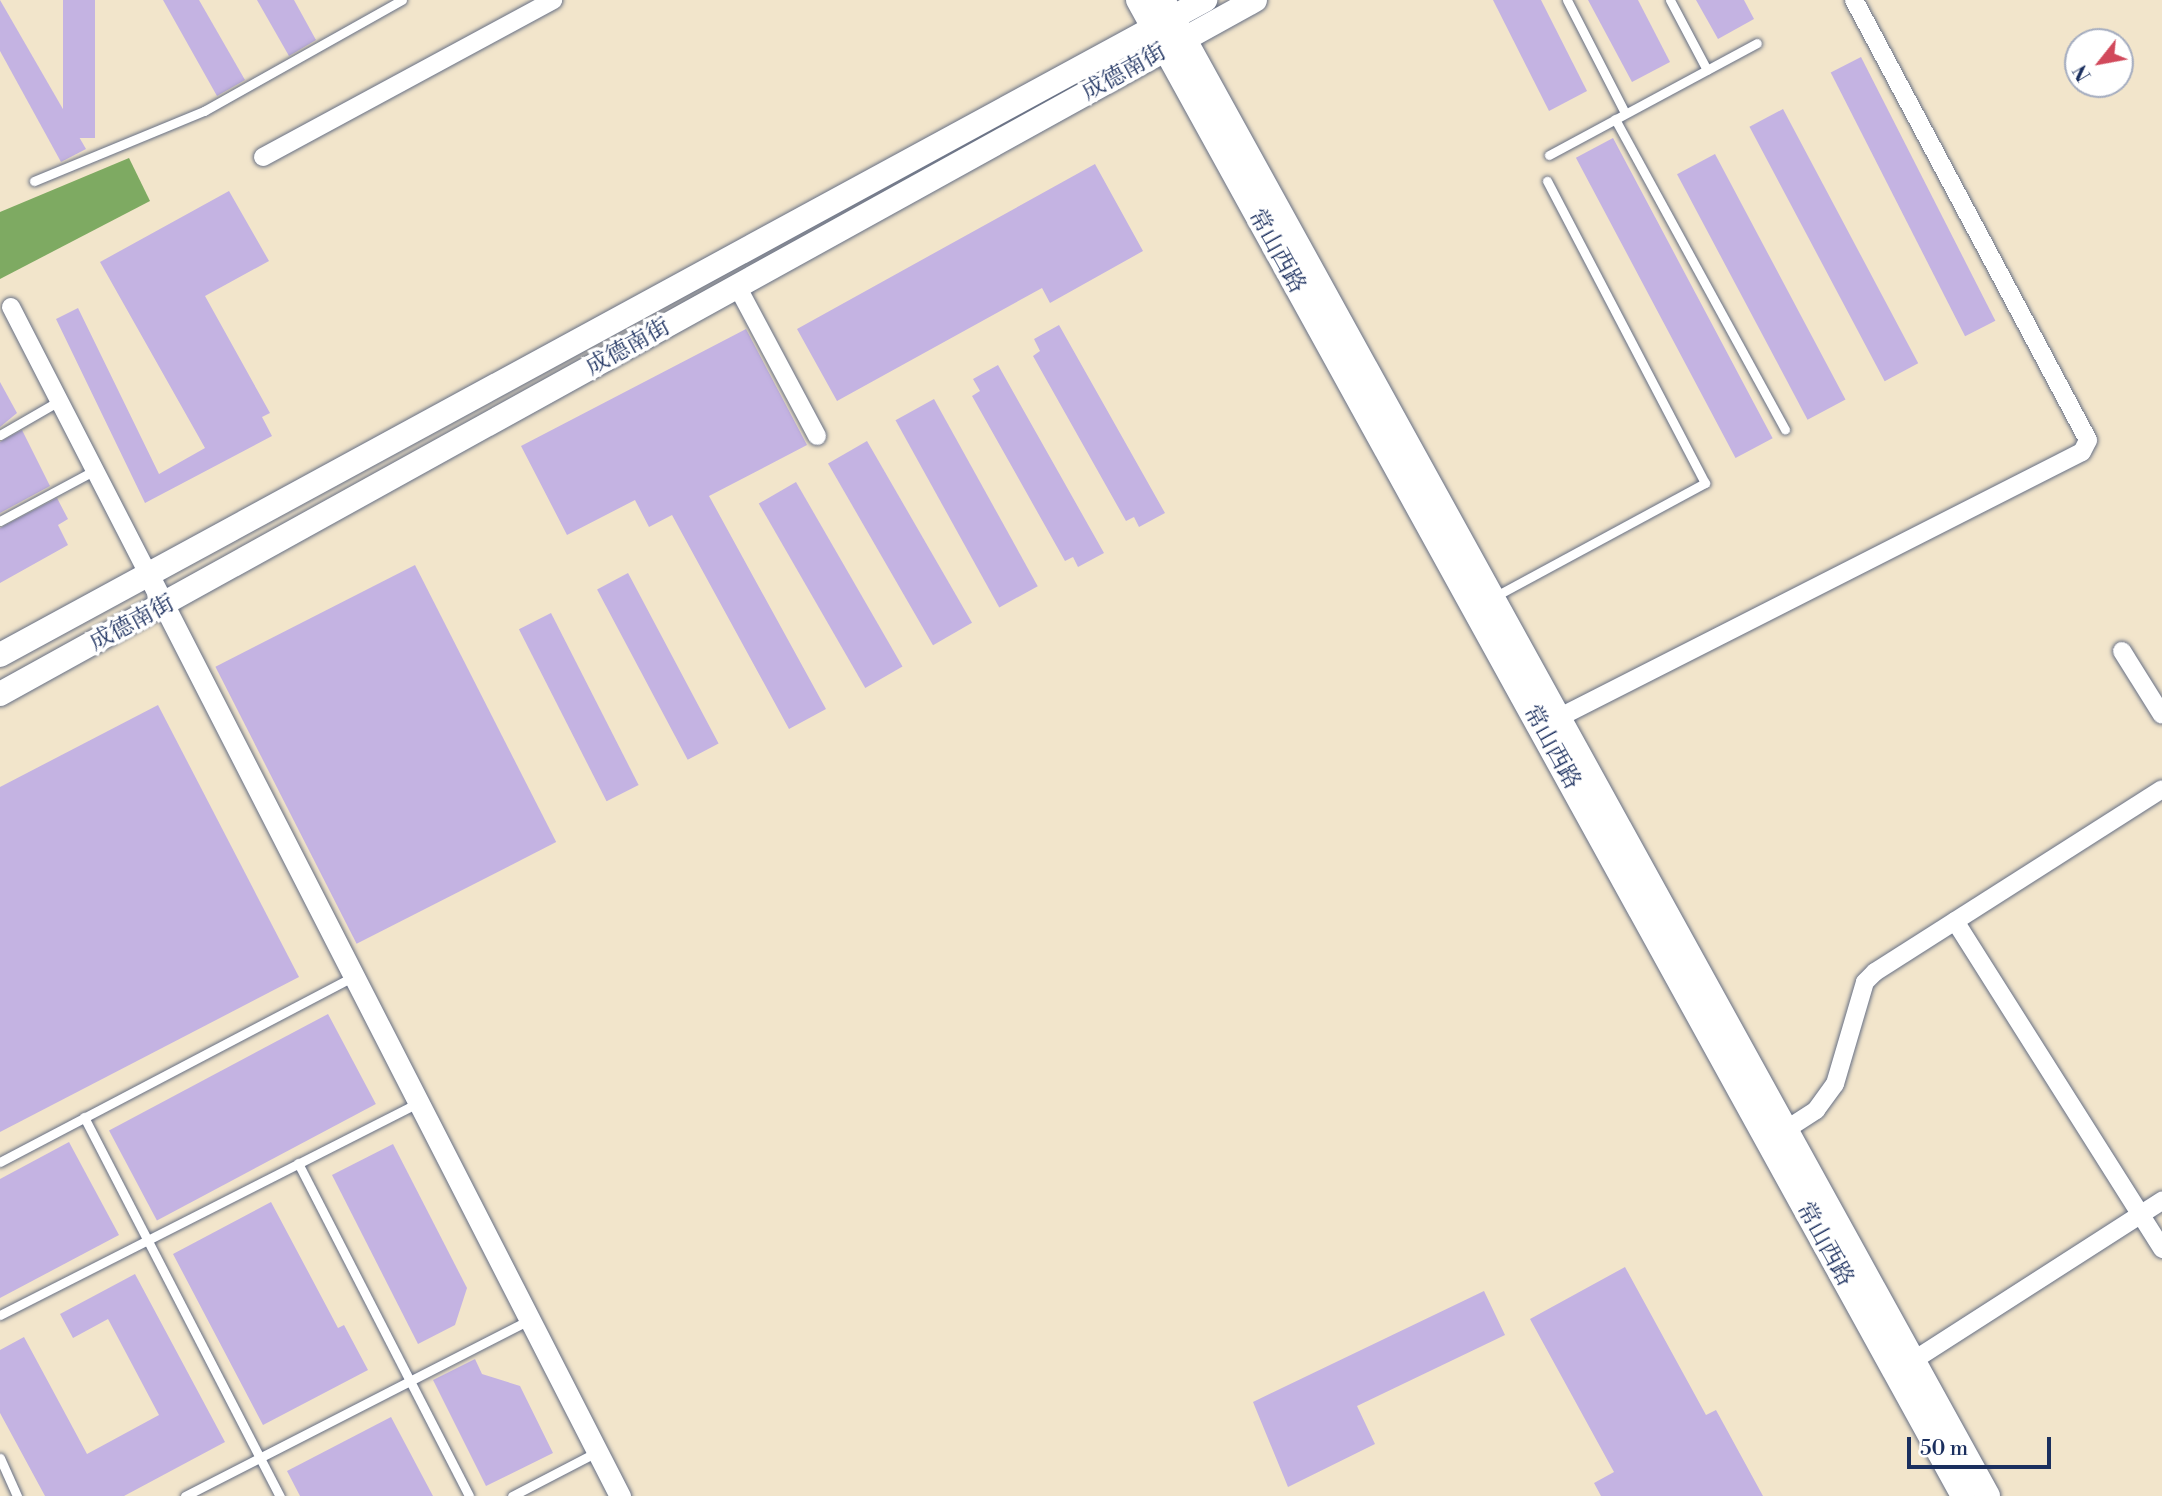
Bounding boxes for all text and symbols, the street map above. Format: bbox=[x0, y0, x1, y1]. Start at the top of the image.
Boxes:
north arrow bbox=[2064, 28, 2134, 98]
street label: 成德南街 bbox=[1077, 38, 1171, 106]
text: N bbox=[2069, 60, 2097, 85]
street label: 常山西路 bbox=[1243, 204, 1311, 298]
street label: 成德南街 bbox=[581, 313, 675, 381]
street label: 成德南街 bbox=[85, 589, 179, 657]
street label: 常山西路 bbox=[1518, 700, 1586, 794]
street label: 常山西路 bbox=[1791, 1197, 1859, 1291]
scale bar bbox=[1910, 1422, 2054, 1466]
text: 50 m bbox=[1920, 1436, 1968, 1462]

